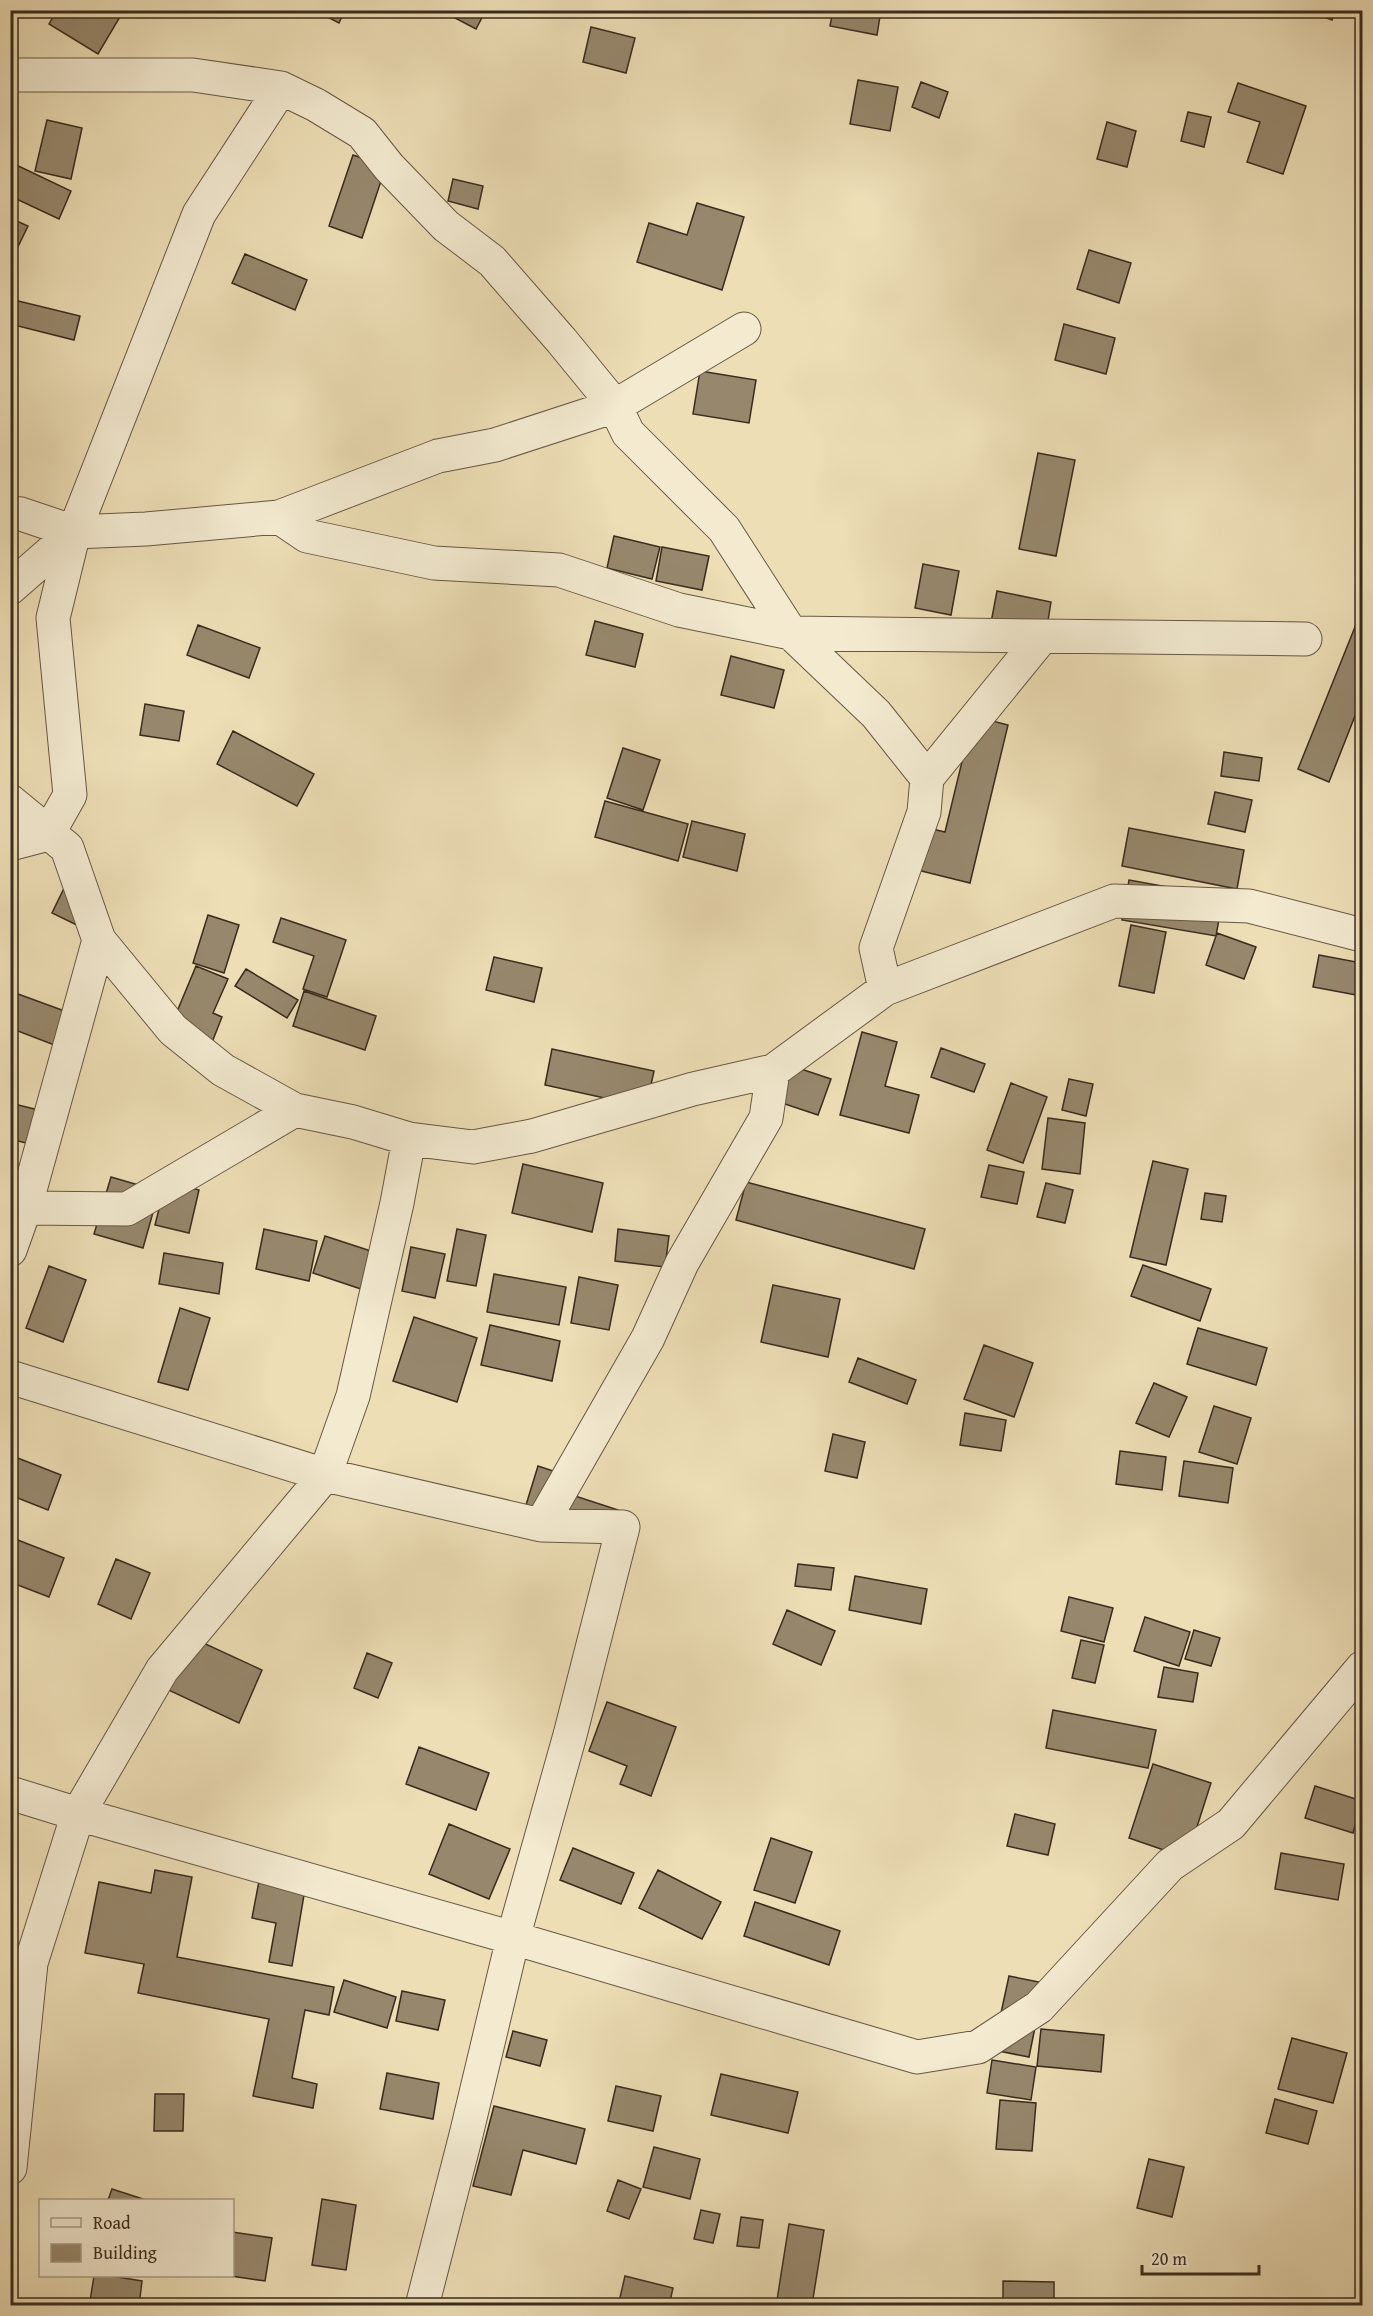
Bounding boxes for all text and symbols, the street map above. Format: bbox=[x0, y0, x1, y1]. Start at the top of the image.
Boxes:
legend bbox=[39, 2199, 234, 2277]
text: Road bbox=[93, 2209, 131, 2236]
scale bar bbox=[1142, 2238, 1259, 2276]
text: Building bbox=[93, 2239, 157, 2266]
text: 20 m bbox=[1151, 2245, 1187, 2272]

